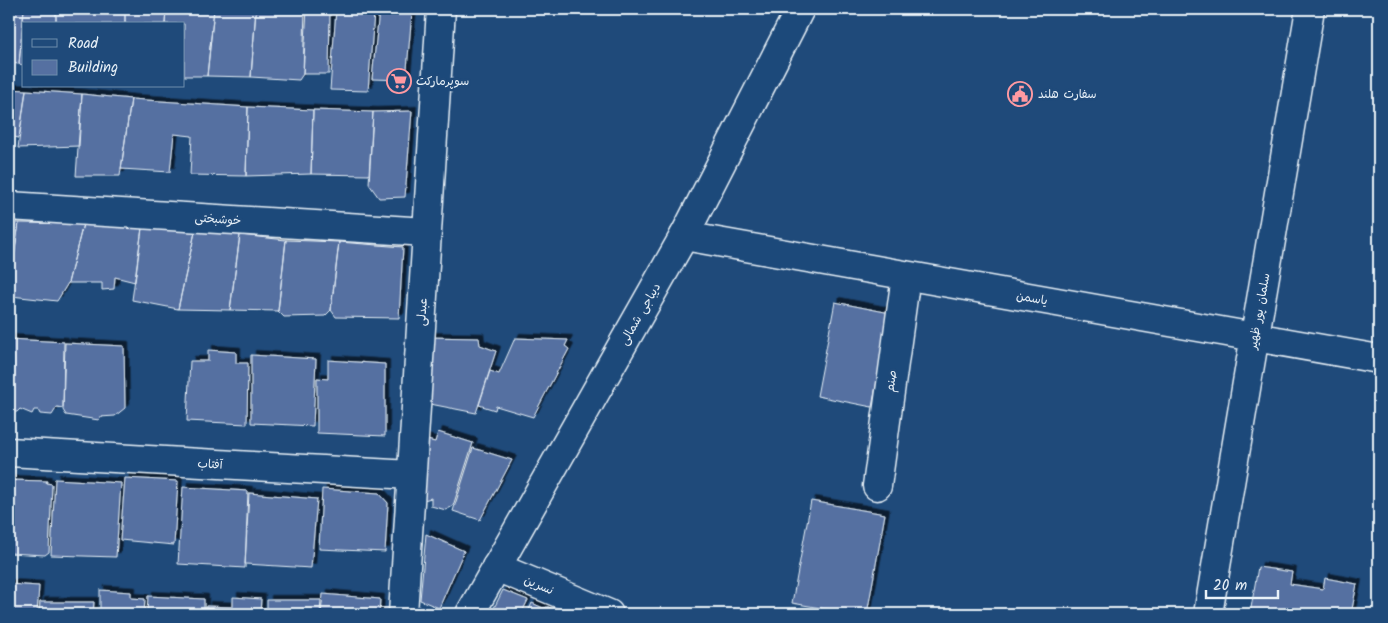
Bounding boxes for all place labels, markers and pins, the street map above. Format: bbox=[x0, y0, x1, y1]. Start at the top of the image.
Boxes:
supermarket icon: سوپرمارکت bbox=[386, 68, 412, 94]
place label: سوپرمارکت bbox=[416, 72, 469, 91]
public building icon: سفارت هلند bbox=[1007, 81, 1033, 107]
place label: سفارت هلند bbox=[1038, 85, 1096, 104]

